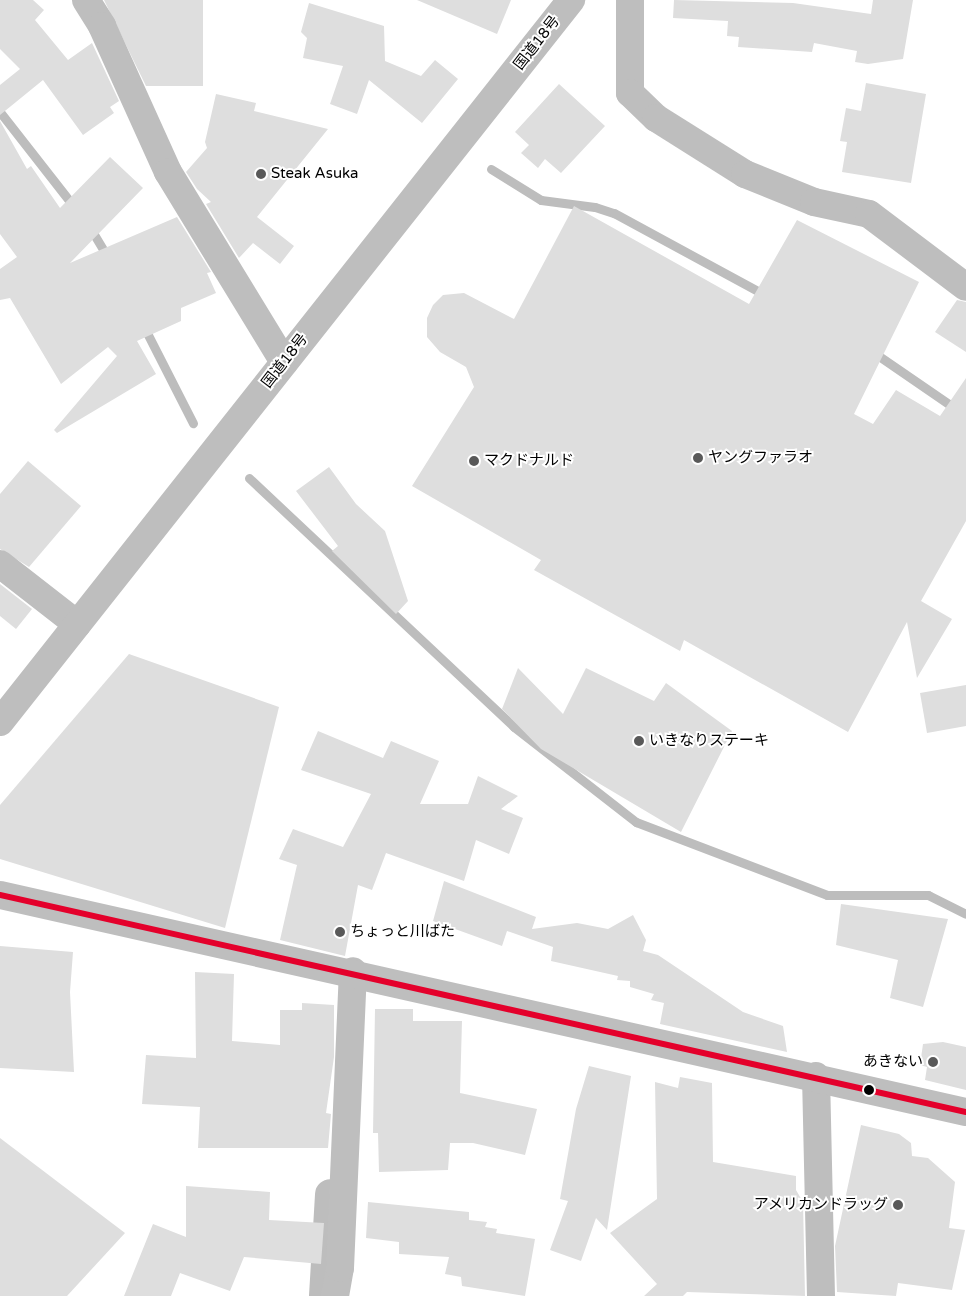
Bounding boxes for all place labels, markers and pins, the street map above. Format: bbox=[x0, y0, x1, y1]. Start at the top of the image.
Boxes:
place label: Steak Asuka bbox=[271, 165, 359, 183]
marker: Steak Asuka bbox=[255, 168, 267, 180]
place label: ヤングファラオ bbox=[708, 449, 813, 467]
place label: マクドナルド bbox=[484, 452, 574, 470]
marker: ヤングファラオ bbox=[692, 452, 704, 464]
marker: マクドナルド bbox=[468, 455, 480, 467]
place label: いきなりステーキ bbox=[649, 732, 769, 750]
marker: いきなりステーキ bbox=[633, 735, 645, 747]
place label: ちょっと川ばた bbox=[350, 923, 455, 941]
marker: ちょっと川ばた bbox=[334, 926, 346, 938]
place label: あきない bbox=[863, 1053, 923, 1071]
marker: あきない bbox=[927, 1056, 939, 1068]
unlabelled marker bbox=[864, 1085, 874, 1095]
place label: アメリカンドラッグ bbox=[753, 1196, 888, 1214]
marker: アメリカンドラッグ bbox=[892, 1199, 904, 1211]

